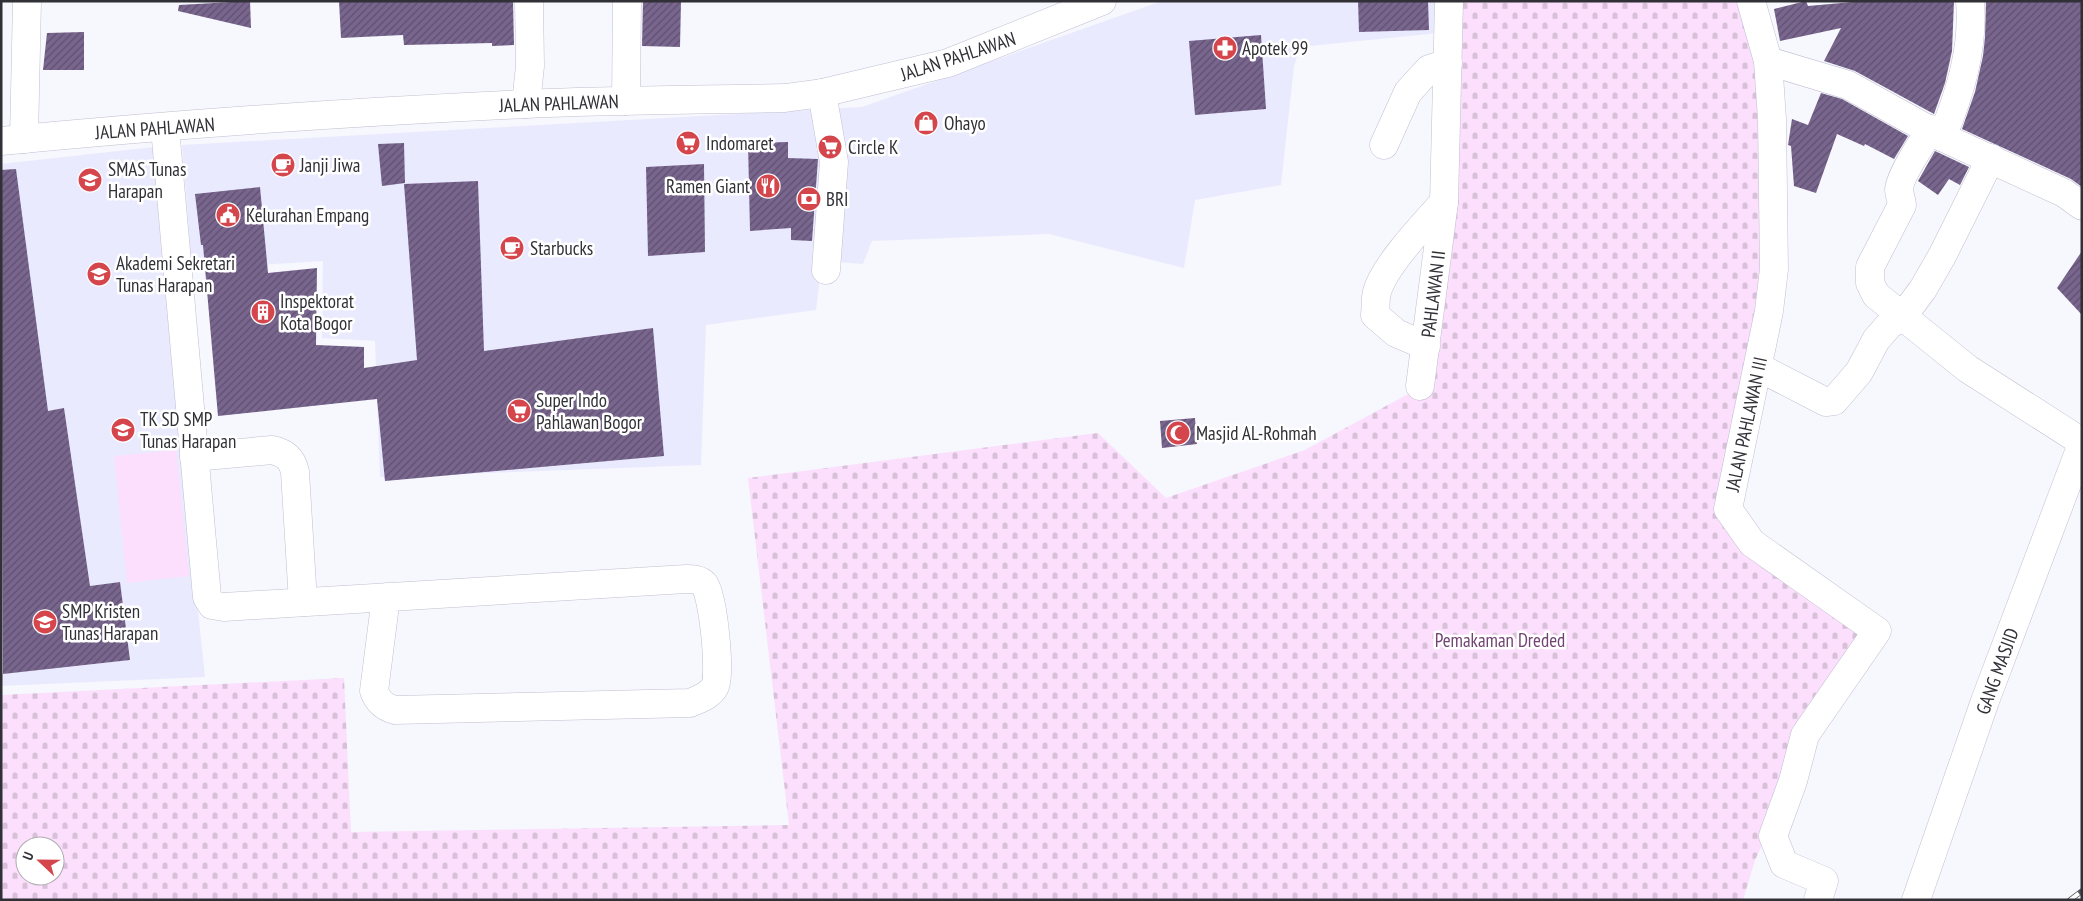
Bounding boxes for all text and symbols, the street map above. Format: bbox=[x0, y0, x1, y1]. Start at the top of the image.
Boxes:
street label: JALAN PAHLAWAN bbox=[896, 26, 1019, 86]
pharmacy icon: Apotek 99 bbox=[1212, 35, 1238, 61]
place label: Apotek 99 bbox=[1242, 36, 1308, 60]
street label: JALAN PAHLAWAN bbox=[498, 89, 619, 117]
shop icon: Ohayo bbox=[913, 110, 939, 136]
place label: Ohayo bbox=[944, 111, 986, 135]
street label: JALAN PAHLAWAN bbox=[94, 112, 215, 144]
supermarket icon: Indomaret bbox=[675, 130, 701, 156]
place label: Indomaret bbox=[706, 131, 774, 155]
supermarket icon: Circle K bbox=[817, 134, 843, 160]
place label: Circle K bbox=[848, 135, 898, 159]
cafe icon: Janji Jiwa bbox=[270, 152, 296, 178]
place label: Janji Jiwa bbox=[299, 153, 360, 177]
place label: SMAS Tunas Harapan bbox=[108, 157, 186, 203]
school or university icon: SMAS Tunas Harapan bbox=[77, 167, 103, 193]
restaurant icon: Ramen Giant bbox=[755, 173, 781, 199]
place label: Ramen Giant bbox=[666, 174, 751, 198]
bank icon: BRI bbox=[796, 186, 822, 212]
place label: BRI bbox=[826, 187, 849, 211]
public building icon: Kelurahan Empang bbox=[215, 202, 241, 228]
place label: Kelurahan Empang bbox=[246, 203, 369, 227]
cafe icon: Starbucks bbox=[499, 235, 525, 261]
place label: Starbucks bbox=[530, 236, 593, 260]
street label: PAHLAWAN II bbox=[1416, 249, 1450, 339]
place label: Akademi Sekretari Tunas Harapan bbox=[116, 251, 235, 297]
school or university icon: Akademi Sekretari Tunas Harapan bbox=[86, 261, 112, 287]
place label: Inspektorat Kota Bogor bbox=[280, 289, 355, 335]
building icon: Inspektorat Kota Bogor bbox=[250, 299, 276, 325]
street label: JALAN PAHLAWAN III bbox=[1720, 355, 1772, 494]
place label: Super Indo Pahlawan Bogor bbox=[536, 388, 643, 434]
supermarket icon: Super Indo Pahlawan Bogor bbox=[506, 398, 532, 424]
place label: TK SD SMP Tunas Harapan bbox=[140, 407, 236, 453]
school or university icon: TK SD SMP Tunas Harapan bbox=[110, 417, 136, 443]
mosque icon: Masjid AL-Rohmah bbox=[1165, 420, 1191, 446]
place label: Masjid AL-Rohmah bbox=[1196, 421, 1317, 445]
place label: SMP Kristen Tunas Harapan bbox=[62, 599, 158, 645]
school or university icon: SMP Kristen Tunas Harapan bbox=[32, 609, 58, 635]
street label: GANG MASJID bbox=[1970, 625, 2024, 717]
park label: Pemakaman Dreded bbox=[1435, 628, 1565, 652]
north arrow bbox=[15, 836, 65, 886]
text: U bbox=[18, 849, 38, 863]

